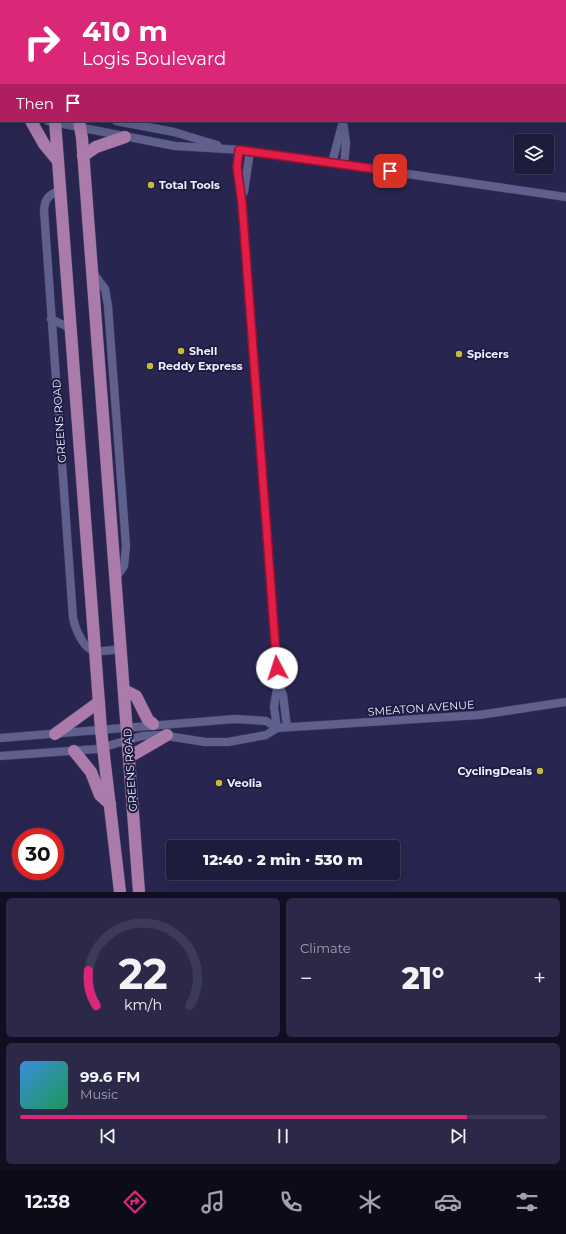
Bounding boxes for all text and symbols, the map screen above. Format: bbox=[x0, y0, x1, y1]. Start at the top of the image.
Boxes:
text: 410 m bbox=[82, 14, 168, 48]
icon: right bbox=[16, 16, 68, 68]
text: Logis Boulevard bbox=[82, 48, 226, 70]
icon: arrive bbox=[62, 92, 84, 114]
text: Then bbox=[16, 94, 54, 113]
map controls bbox=[514, 134, 554, 174]
button: layers bbox=[514, 134, 554, 174]
pin bbox=[373, 154, 407, 188]
icon: arrive bbox=[379, 160, 401, 182]
place label: Total Tools bbox=[159, 178, 220, 192]
marker: Total Tools bbox=[146, 180, 156, 190]
place label: Shell bbox=[189, 344, 217, 358]
marker: Shell bbox=[176, 346, 186, 356]
place label: Spicers bbox=[467, 347, 509, 361]
marker: Spicers bbox=[454, 349, 464, 359]
place label: Reddy Express bbox=[158, 359, 243, 373]
marker: Reddy Express bbox=[145, 361, 155, 371]
street label: GREENS ROAD bbox=[49, 379, 69, 463]
position arrow bbox=[256, 647, 298, 689]
street label: SMEATON AVENUE bbox=[367, 697, 475, 719]
street label: GREENS ROAD bbox=[120, 728, 140, 812]
place label: CyclingDeals bbox=[457, 764, 532, 778]
marker: CyclingDeals bbox=[535, 766, 545, 776]
place label: Veolia bbox=[226, 776, 262, 790]
marker: Veolia bbox=[214, 778, 224, 788]
speed limit sign: 30 bbox=[12, 828, 64, 880]
text: 12:40 · 2 min · 530 m bbox=[203, 850, 363, 869]
text: Climate bbox=[300, 940, 351, 956]
text: 22 bbox=[118, 948, 168, 998]
text: 21° bbox=[402, 960, 444, 997]
text: − bbox=[300, 965, 313, 992]
text: + bbox=[533, 965, 546, 992]
text: km/h bbox=[124, 995, 162, 1013]
text: 99.6 FM bbox=[80, 1067, 140, 1086]
text: Music bbox=[80, 1086, 118, 1102]
icon: previous bbox=[97, 1125, 119, 1147]
icon: pause bbox=[272, 1125, 294, 1147]
icon: next bbox=[447, 1125, 469, 1147]
icon: directions bbox=[121, 1188, 149, 1216]
icon: music bbox=[199, 1188, 227, 1216]
icon: phone bbox=[277, 1188, 305, 1216]
icon: climate bbox=[356, 1188, 384, 1216]
icon: car bbox=[434, 1188, 462, 1216]
icon: filters bbox=[513, 1188, 541, 1216]
text: 12:38 bbox=[25, 1191, 70, 1213]

